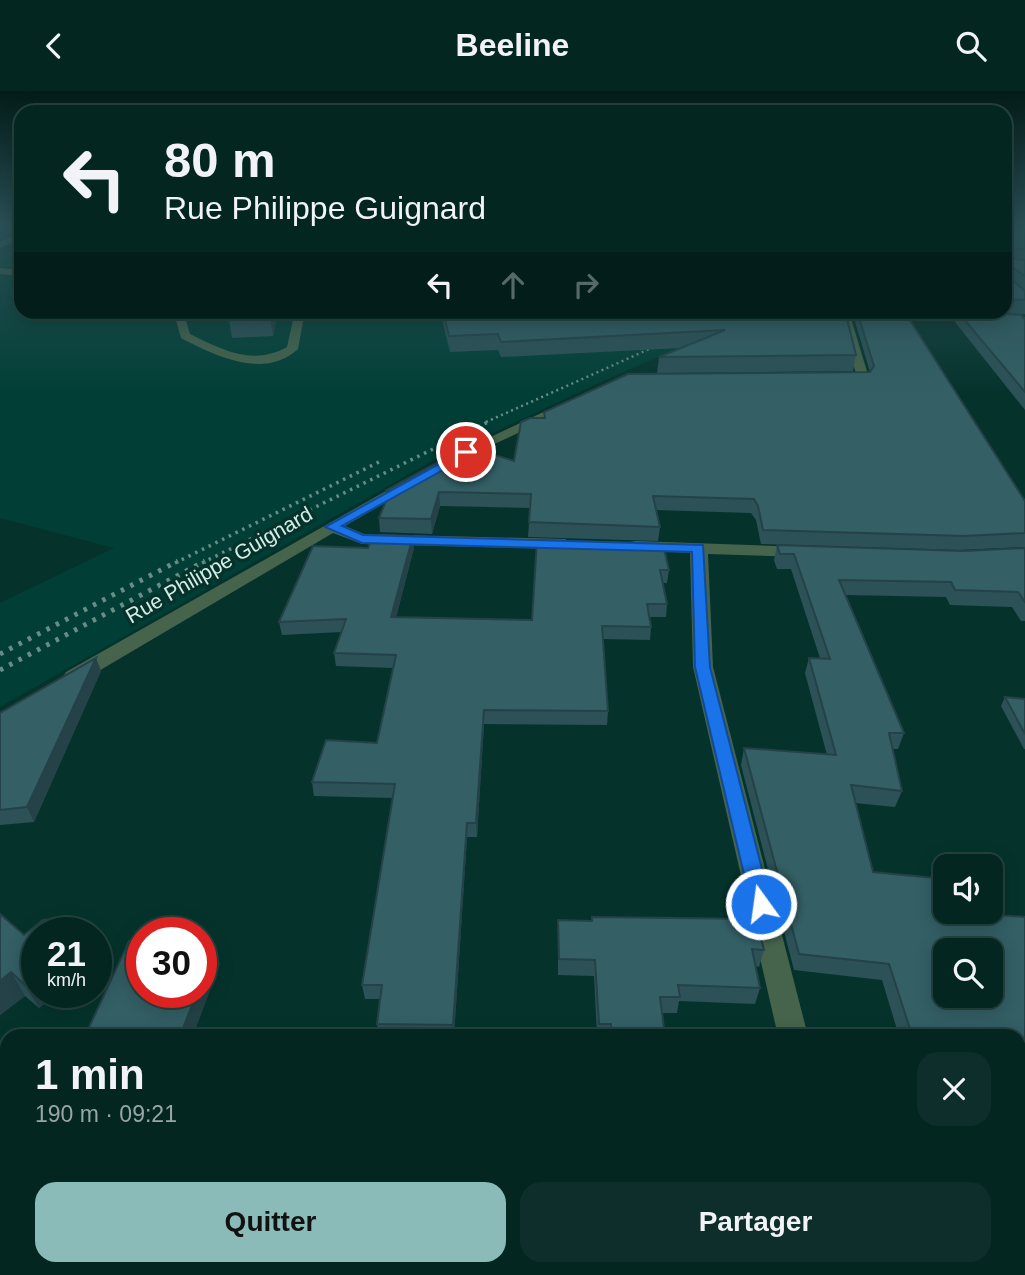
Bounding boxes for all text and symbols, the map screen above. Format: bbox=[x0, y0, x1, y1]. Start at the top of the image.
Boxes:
icon: back bbox=[35, 27, 73, 65]
text: Beeline bbox=[456, 27, 569, 63]
icon: search bbox=[952, 27, 990, 65]
icon: left bbox=[49, 133, 140, 224]
text: 80 m bbox=[164, 133, 276, 187]
text: Rue Philippe Guignard bbox=[164, 190, 486, 226]
icon: left bbox=[421, 266, 459, 304]
icon: ahead bbox=[494, 266, 532, 304]
icon: right bbox=[567, 266, 605, 304]
pin bbox=[436, 422, 496, 482]
icon: arrive bbox=[447, 433, 485, 471]
street label: Rue Philippe Guignard bbox=[121, 502, 316, 627]
map controls bbox=[933, 854, 1003, 1008]
button: sound bbox=[933, 854, 1003, 924]
position arrow bbox=[724, 867, 798, 941]
speed limit sign: 30 bbox=[126, 917, 217, 1008]
text: 21 bbox=[47, 934, 86, 973]
button: search bbox=[933, 938, 1003, 1008]
text: km/h bbox=[47, 970, 86, 990]
text: 1 min bbox=[35, 1051, 145, 1098]
button: close bbox=[917, 1052, 991, 1126]
text: 190 m · 09:21 bbox=[35, 1101, 177, 1127]
button: Quitter bbox=[35, 1182, 506, 1262]
button: Partager bbox=[520, 1182, 991, 1262]

